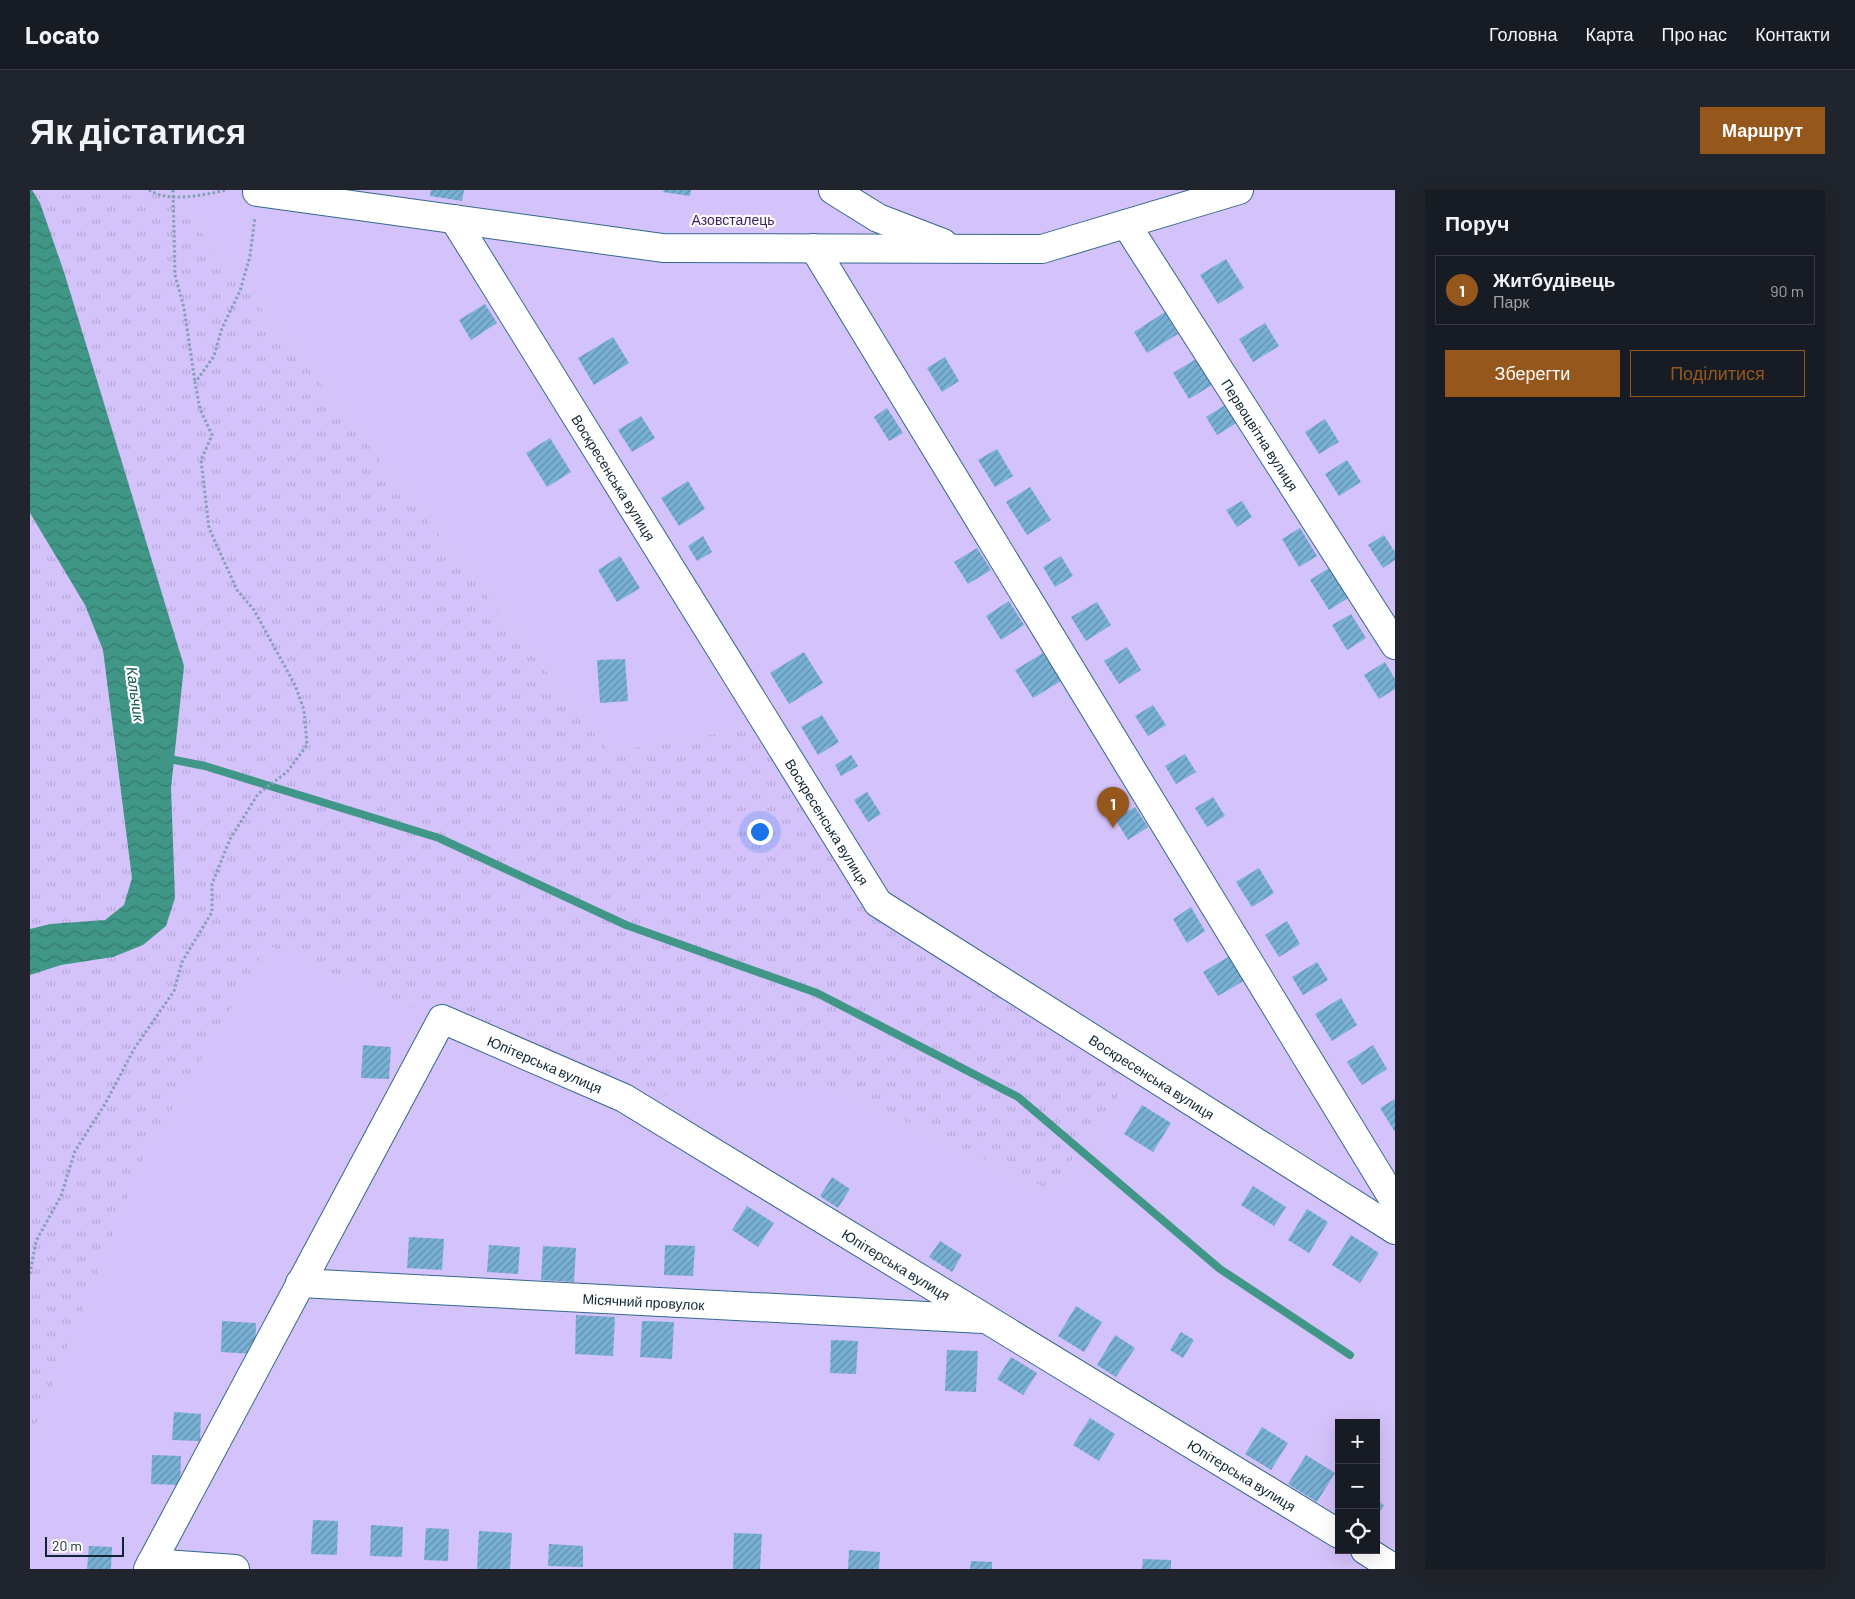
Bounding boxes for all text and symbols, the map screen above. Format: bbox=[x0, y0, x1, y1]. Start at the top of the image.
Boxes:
text: Locato bbox=[25, 20, 100, 49]
text: Головна bbox=[1489, 23, 1557, 45]
text: Карта bbox=[1585, 23, 1634, 45]
text: Про нас bbox=[1662, 23, 1727, 45]
text: Контакти bbox=[1755, 23, 1830, 45]
button: Маршрут bbox=[1700, 107, 1825, 154]
text: Як дістатися bbox=[30, 109, 246, 151]
text: Поруч bbox=[1445, 210, 1509, 235]
park label: Азовсталець bbox=[692, 211, 774, 228]
text: Житбудівець bbox=[1493, 268, 1615, 291]
text: 1 bbox=[1459, 281, 1465, 300]
text: 90 m bbox=[1770, 281, 1804, 300]
text: Парк bbox=[1493, 292, 1529, 311]
button: Зберегти bbox=[1445, 350, 1620, 397]
button: Поділитися bbox=[1630, 350, 1805, 397]
street label: Первоцвітна вулиця bbox=[1219, 376, 1303, 494]
street label: Воскресенська вулиця bbox=[569, 411, 660, 544]
water label: Кальчик bbox=[123, 665, 149, 724]
street label: Воскресенська вулиця bbox=[782, 755, 873, 888]
pin: 1 bbox=[1097, 787, 1129, 828]
your location bbox=[747, 819, 773, 845]
street label: Воскресенська вулиця bbox=[1086, 1030, 1218, 1122]
street label: Юпітерська вулиця bbox=[485, 1031, 605, 1096]
street label: Юпітерська вулиця bbox=[839, 1225, 953, 1303]
street label: Місячний провулок bbox=[582, 1289, 706, 1313]
map controls bbox=[1335, 1419, 1380, 1554]
button: + bbox=[1335, 1419, 1380, 1464]
street label: Юпітерська вулиця bbox=[1185, 1435, 1299, 1514]
button: − bbox=[1335, 1464, 1380, 1509]
button: locate bbox=[1335, 1509, 1380, 1554]
scale bar bbox=[45, 1534, 124, 1557]
text: 20 m bbox=[52, 1537, 82, 1554]

